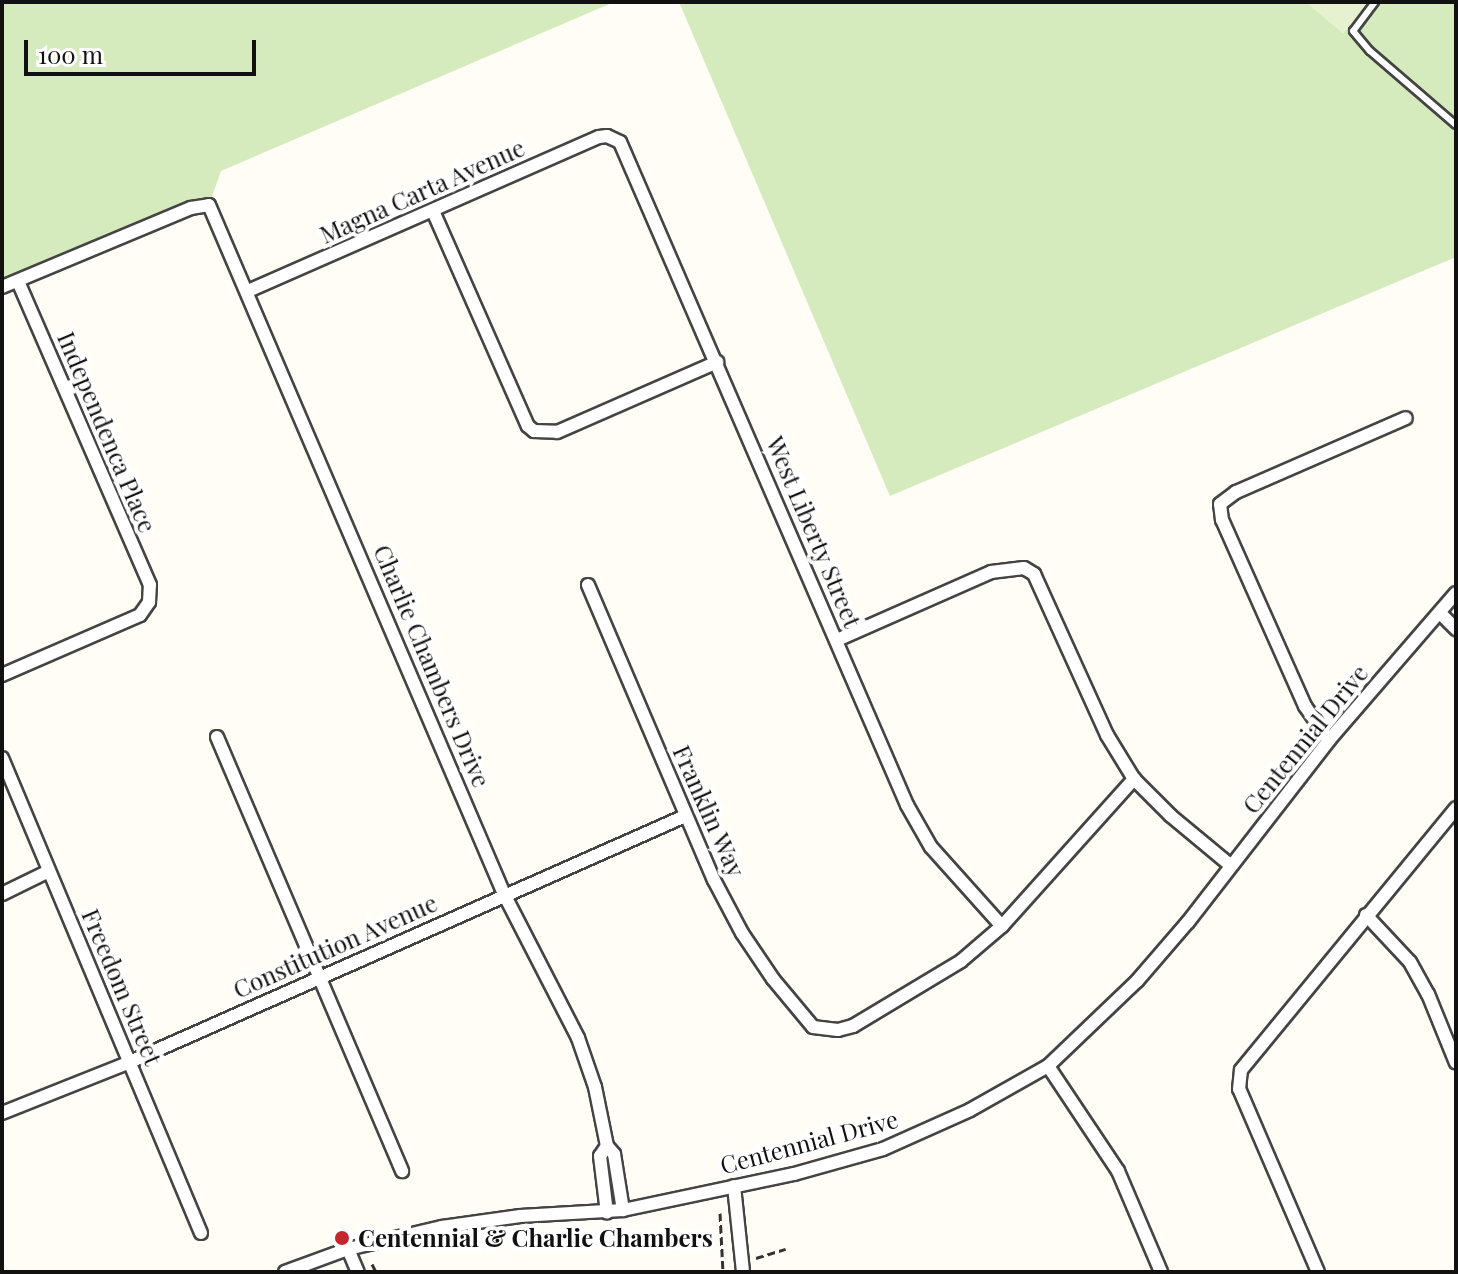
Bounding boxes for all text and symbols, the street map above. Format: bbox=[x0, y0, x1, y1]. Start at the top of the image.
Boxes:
scale bar bbox=[28, 24, 260, 74]
text: 100 m bbox=[38, 38, 103, 70]
street label: Magna Carta Avenue bbox=[315, 133, 529, 249]
street label: Independenca Place bbox=[52, 327, 162, 537]
street label: West Liberty Street bbox=[761, 432, 867, 632]
street label: Charlie Chambers Drive bbox=[368, 541, 496, 791]
street label: Centennial Drive bbox=[1236, 659, 1374, 819]
street label: Franklin Way bbox=[667, 740, 751, 882]
street label: Constitution Avenue bbox=[228, 888, 442, 1004]
street label: Freedom Street bbox=[76, 905, 168, 1069]
street label: Centennial Drive bbox=[717, 1104, 901, 1180]
place label: Centennial & Charlie Chambers bbox=[358, 1224, 713, 1252]
marker: Centennial & Charlie Chambers bbox=[333, 1229, 351, 1247]

